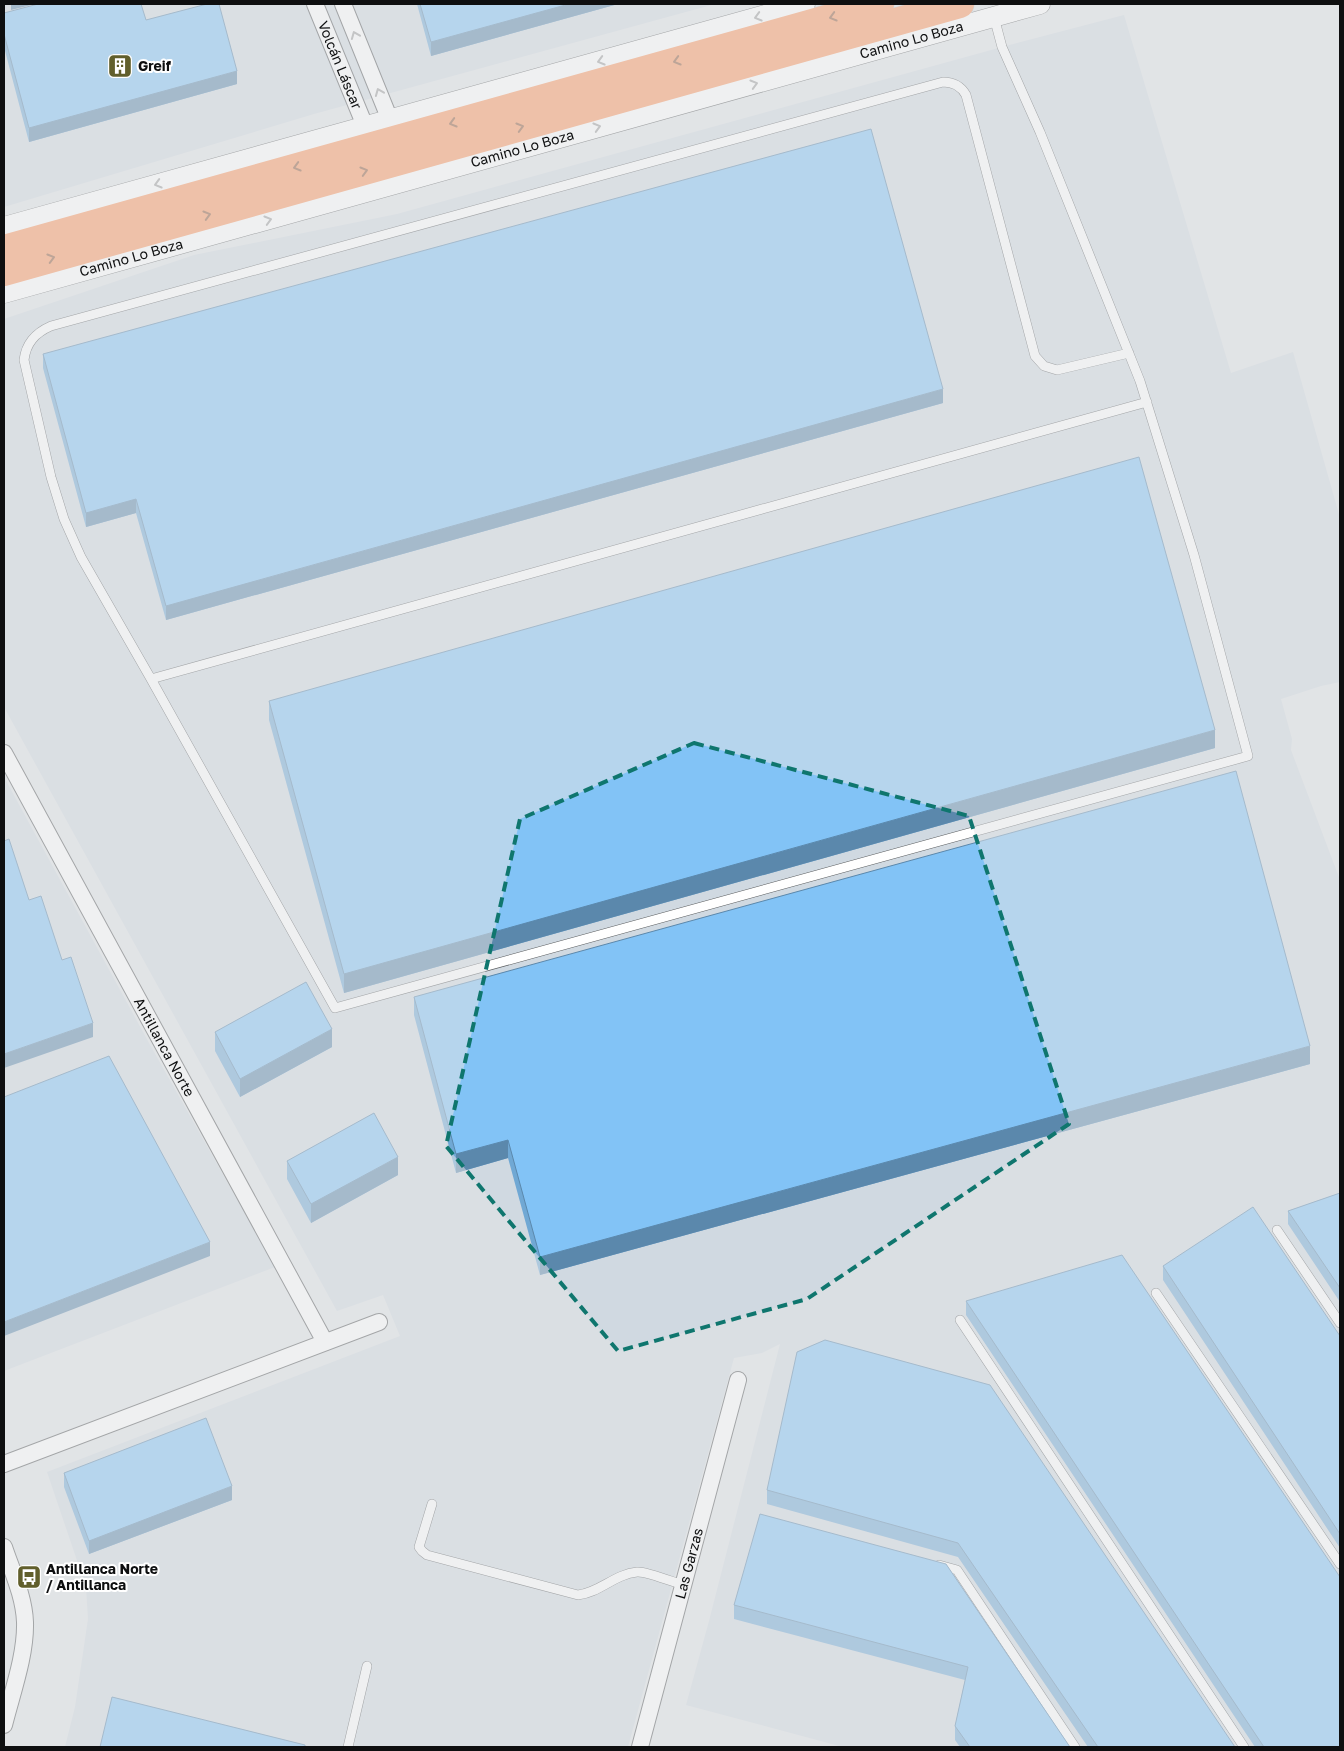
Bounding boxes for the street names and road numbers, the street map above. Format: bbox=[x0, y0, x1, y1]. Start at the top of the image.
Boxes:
street label: Camino Lo Boza bbox=[858, 17, 965, 62]
street label: Volcán Láscar bbox=[315, 18, 366, 112]
street label: Camino Lo Boza bbox=[468, 125, 576, 170]
street label: Camino Lo Boza bbox=[77, 235, 185, 280]
street label: Antillanca Norte bbox=[131, 994, 199, 1099]
street label: Las Garzas bbox=[671, 1526, 706, 1601]

